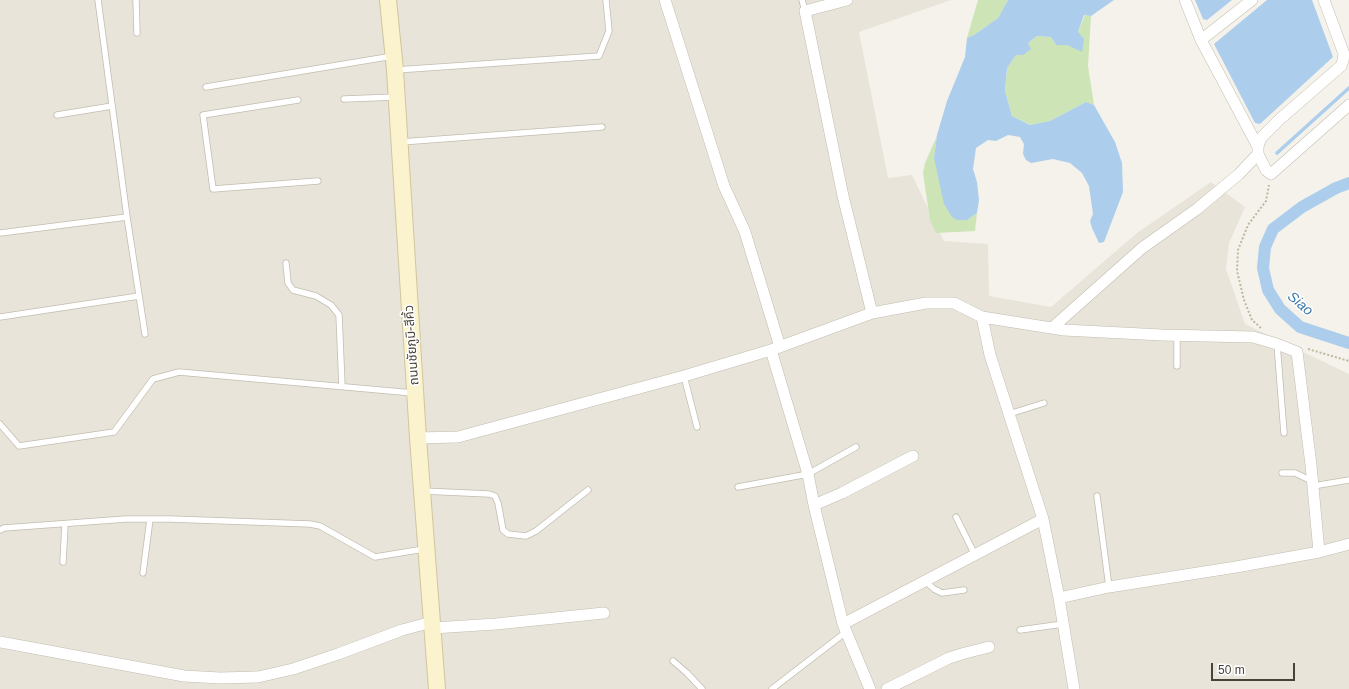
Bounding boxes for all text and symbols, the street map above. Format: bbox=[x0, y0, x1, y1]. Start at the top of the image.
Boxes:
water label: Siao bbox=[1284, 288, 1316, 320]
street label: ถนนชัยภูมิ-สีคิ้ว bbox=[401, 304, 423, 386]
scale bar bbox=[1213, 655, 1297, 681]
text: 50 m bbox=[1218, 663, 1245, 677]

